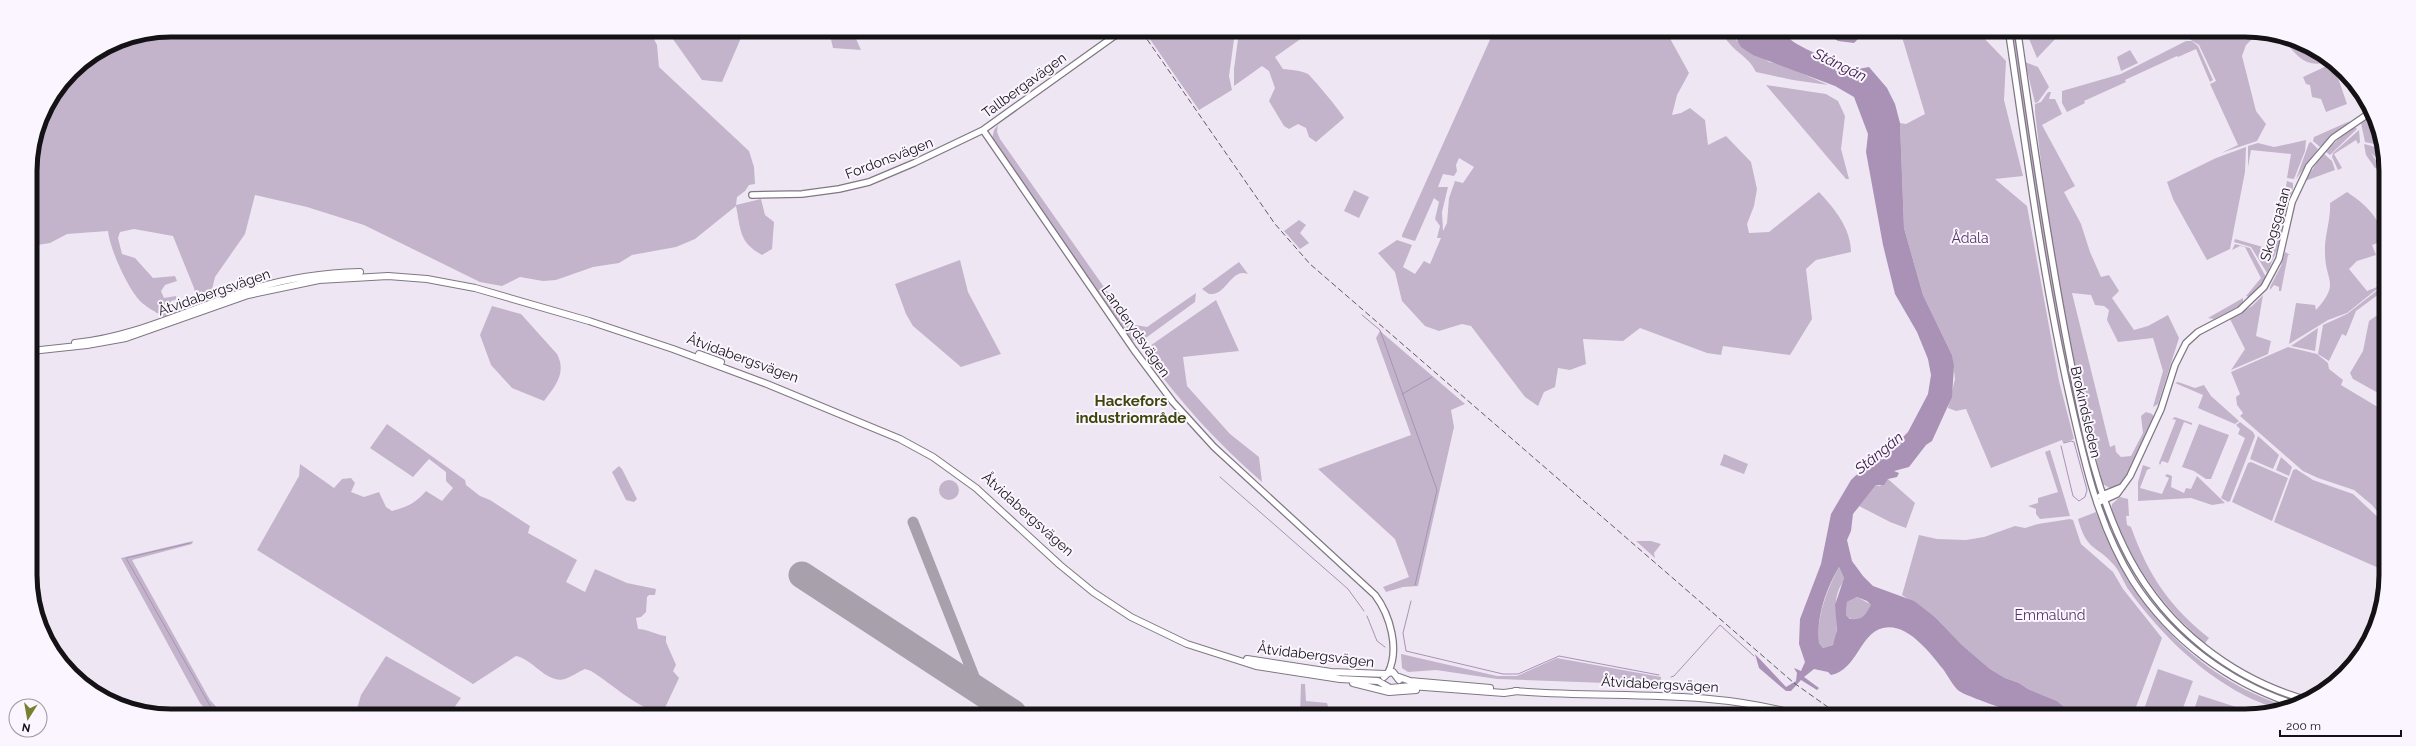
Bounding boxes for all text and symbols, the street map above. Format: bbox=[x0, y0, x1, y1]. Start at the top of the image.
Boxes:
water label: Stångån bbox=[1810, 44, 1870, 86]
street label: Tallbergavägen bbox=[979, 49, 1069, 121]
street label: Fordonsvägen bbox=[843, 134, 935, 182]
street label: Skogsgatan bbox=[2257, 185, 2293, 263]
park label: Ådala bbox=[1951, 229, 1989, 246]
street label: Åtvidabergsvägen bbox=[156, 264, 272, 319]
street label: Landerydsvägen bbox=[1098, 282, 1174, 380]
street label: Åtvidabergsvägen bbox=[685, 329, 801, 386]
street label: Brokindsleden bbox=[2068, 365, 2104, 459]
district label: Hackefors industriområde bbox=[1076, 392, 1186, 427]
water label: Stångån bbox=[1850, 428, 1907, 479]
street label: Åtvidabergsvägen bbox=[979, 468, 1078, 559]
park label: Emmalund bbox=[2015, 607, 2085, 623]
street label: Åtvidabergsvägen bbox=[1257, 639, 1375, 670]
street label: Åtvidabergsvägen bbox=[1601, 672, 1719, 695]
north arrow bbox=[8, 698, 48, 738]
scale bar bbox=[2280, 712, 2401, 738]
text: 200 m bbox=[2286, 719, 2321, 733]
text: N bbox=[21, 720, 32, 735]

